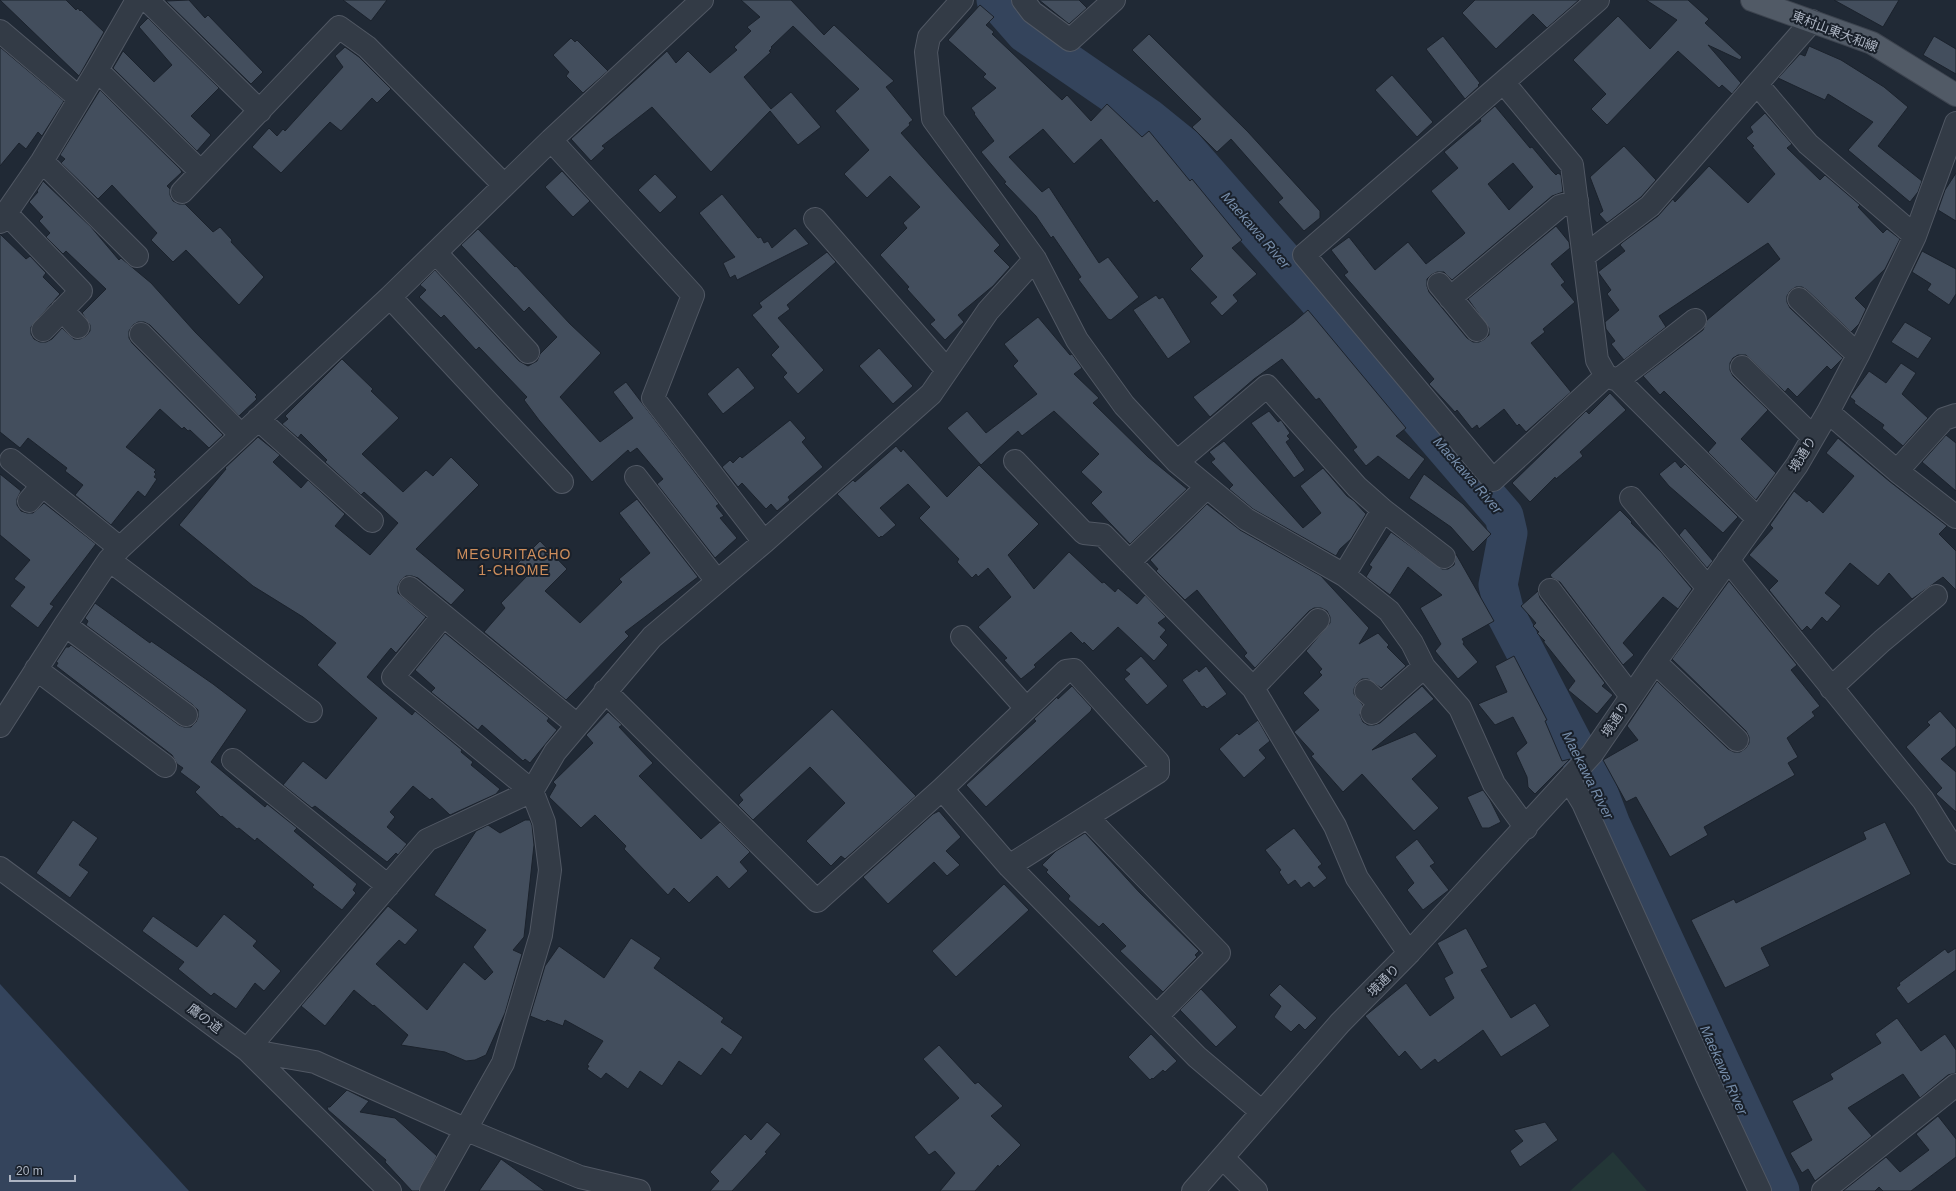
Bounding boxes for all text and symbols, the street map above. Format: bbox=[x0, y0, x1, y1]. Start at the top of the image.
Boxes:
street label: 東村山東大和線 bbox=[1790, 8, 1880, 55]
water label: Maekawa River bbox=[1218, 188, 1295, 273]
water label: Maekawa River bbox=[1430, 433, 1507, 518]
street label: 境通り bbox=[1786, 434, 1819, 475]
district label: MEGURITACHO 1-CHOME bbox=[457, 546, 571, 578]
street label: 境通り bbox=[1599, 699, 1632, 740]
water label: Maekawa River bbox=[1559, 728, 1618, 823]
street label: 境通り bbox=[1364, 961, 1402, 999]
street label: 鷹の道 bbox=[185, 1001, 225, 1036]
water label: Maekawa River bbox=[1697, 1023, 1751, 1119]
scale bar bbox=[10, 1157, 75, 1183]
text: 20 m bbox=[16, 1164, 43, 1178]

